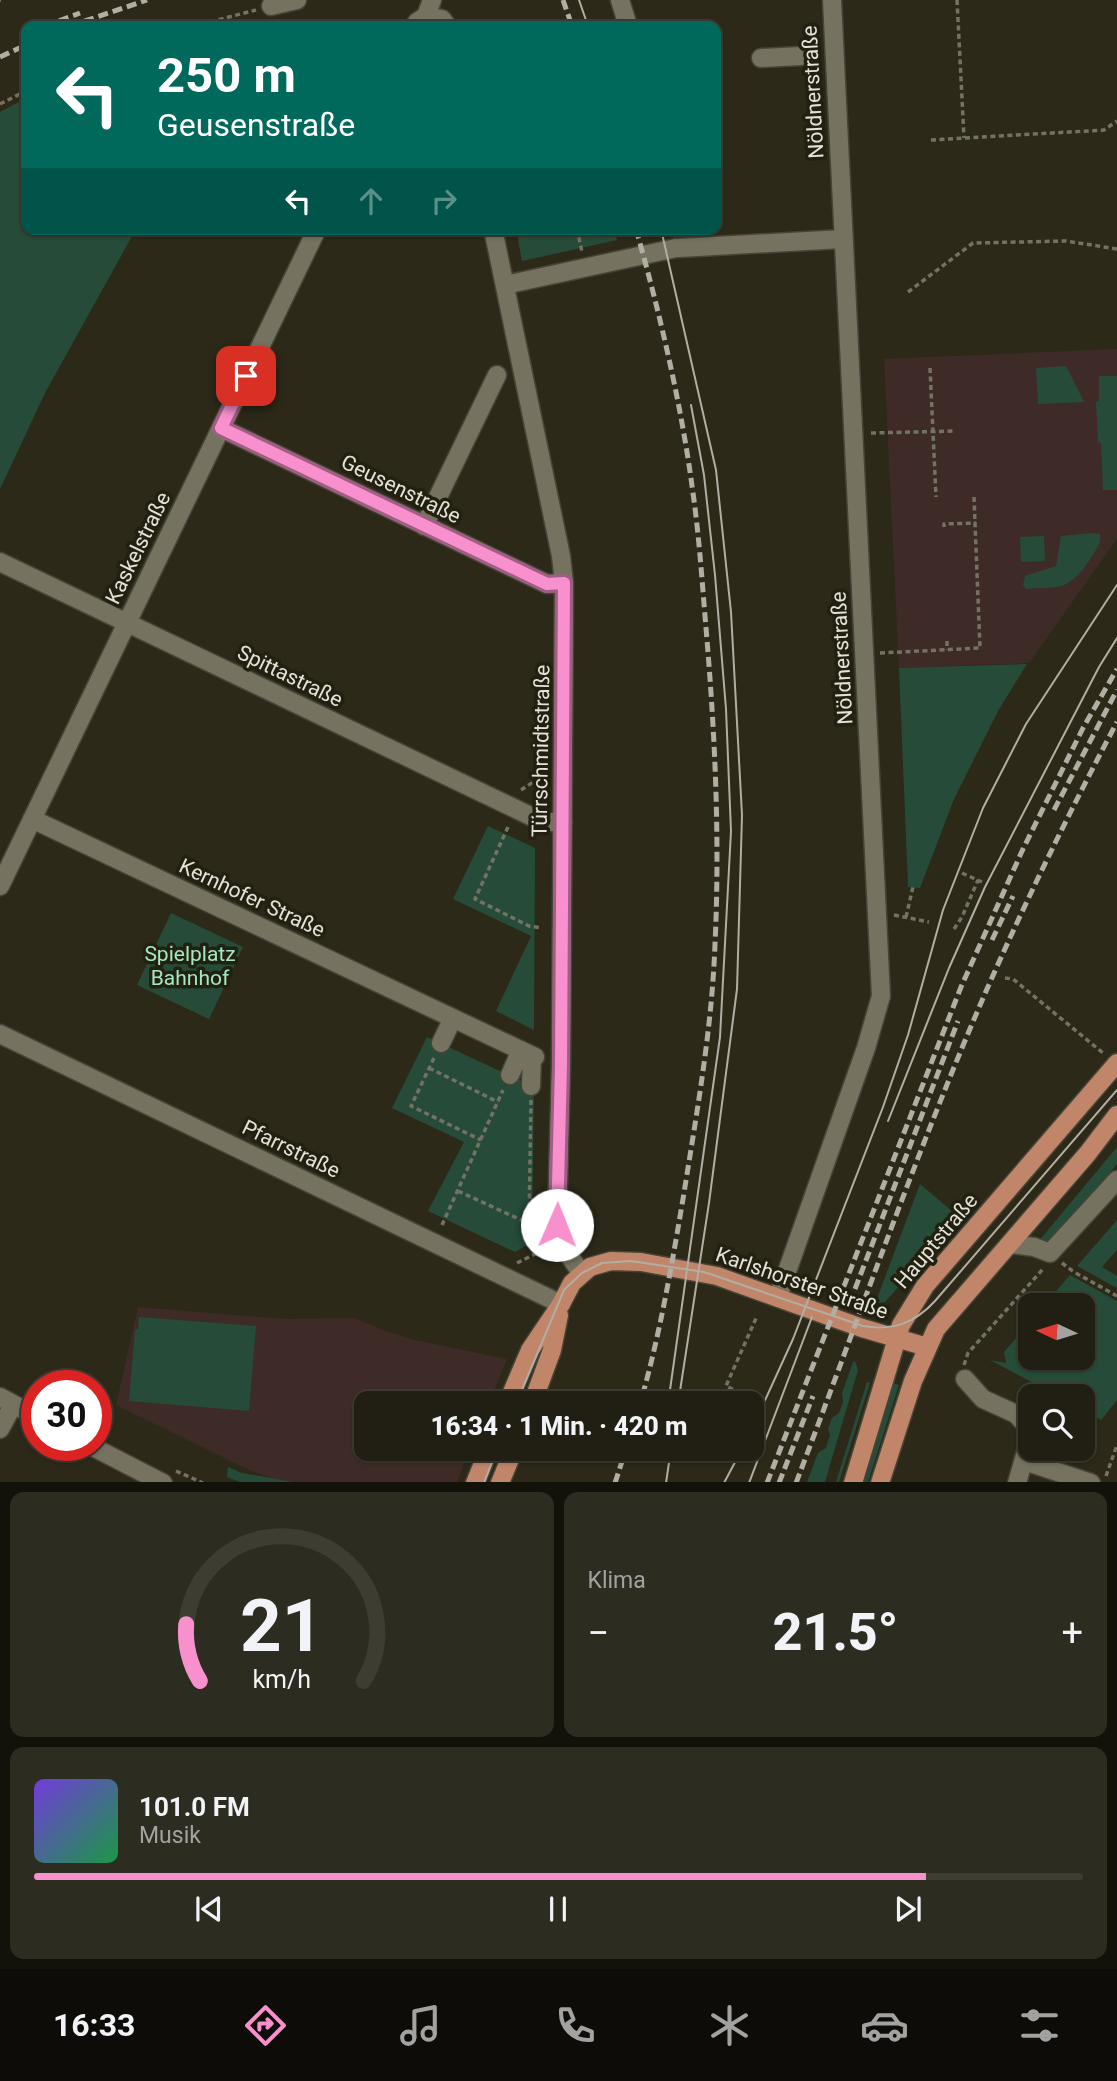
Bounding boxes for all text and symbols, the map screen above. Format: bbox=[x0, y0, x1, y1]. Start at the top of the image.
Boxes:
street label: Nöldnerstraße bbox=[798, 25, 828, 159]
text: 250 m bbox=[157, 47, 296, 104]
icon: left bbox=[42, 49, 133, 140]
text: Geusenstraße bbox=[157, 106, 355, 144]
icon: left bbox=[279, 182, 317, 220]
icon: ahead bbox=[352, 182, 390, 220]
icon: right bbox=[425, 182, 463, 220]
pin bbox=[216, 346, 276, 406]
icon: arrive bbox=[227, 357, 265, 395]
street label: Geusenstraße bbox=[337, 450, 465, 528]
street label: Kaskelstraße bbox=[101, 488, 175, 608]
street label: Nöldnerstraße bbox=[827, 591, 857, 725]
street label: Spittastraße bbox=[234, 640, 346, 712]
street label: Türrschmidtstraße bbox=[527, 665, 555, 837]
street label: Kernhofer Straße bbox=[175, 854, 329, 942]
park label: Spielplatz Bahnhof bbox=[144, 942, 236, 990]
street label: Pfarrstraße bbox=[238, 1115, 344, 1183]
position arrow bbox=[520, 1188, 594, 1262]
street label: Hauptstraße bbox=[889, 1189, 983, 1293]
street label: Karlshorster Straße bbox=[713, 1242, 891, 1324]
north arrow bbox=[1018, 1293, 1096, 1370]
map controls bbox=[1018, 1293, 1095, 1461]
speed limit sign: 30 bbox=[21, 1370, 112, 1461]
button: search bbox=[1018, 1384, 1095, 1461]
text: 16:34 · 1 Min. · 420 m bbox=[430, 1411, 688, 1441]
text: Klima bbox=[588, 1567, 646, 1594]
text: 21 bbox=[240, 1583, 324, 1669]
text: 21.5° bbox=[772, 1602, 898, 1663]
text: − bbox=[588, 1611, 609, 1655]
text: + bbox=[1061, 1611, 1083, 1655]
text: km/h bbox=[252, 1664, 311, 1693]
text: 101.0 FM bbox=[139, 1792, 250, 1822]
text: Musik bbox=[139, 1822, 201, 1849]
icon: previous bbox=[190, 1890, 228, 1928]
icon: pause bbox=[539, 1890, 577, 1928]
icon: next bbox=[889, 1890, 927, 1928]
icon: directions bbox=[241, 2001, 290, 2050]
icon: music bbox=[396, 2001, 445, 2050]
icon: phone bbox=[551, 2001, 600, 2050]
icon: climate bbox=[705, 2001, 754, 2050]
icon: car bbox=[860, 2001, 909, 2050]
icon: filters bbox=[1015, 2001, 1064, 2050]
text: 16:33 bbox=[53, 2006, 135, 2044]

